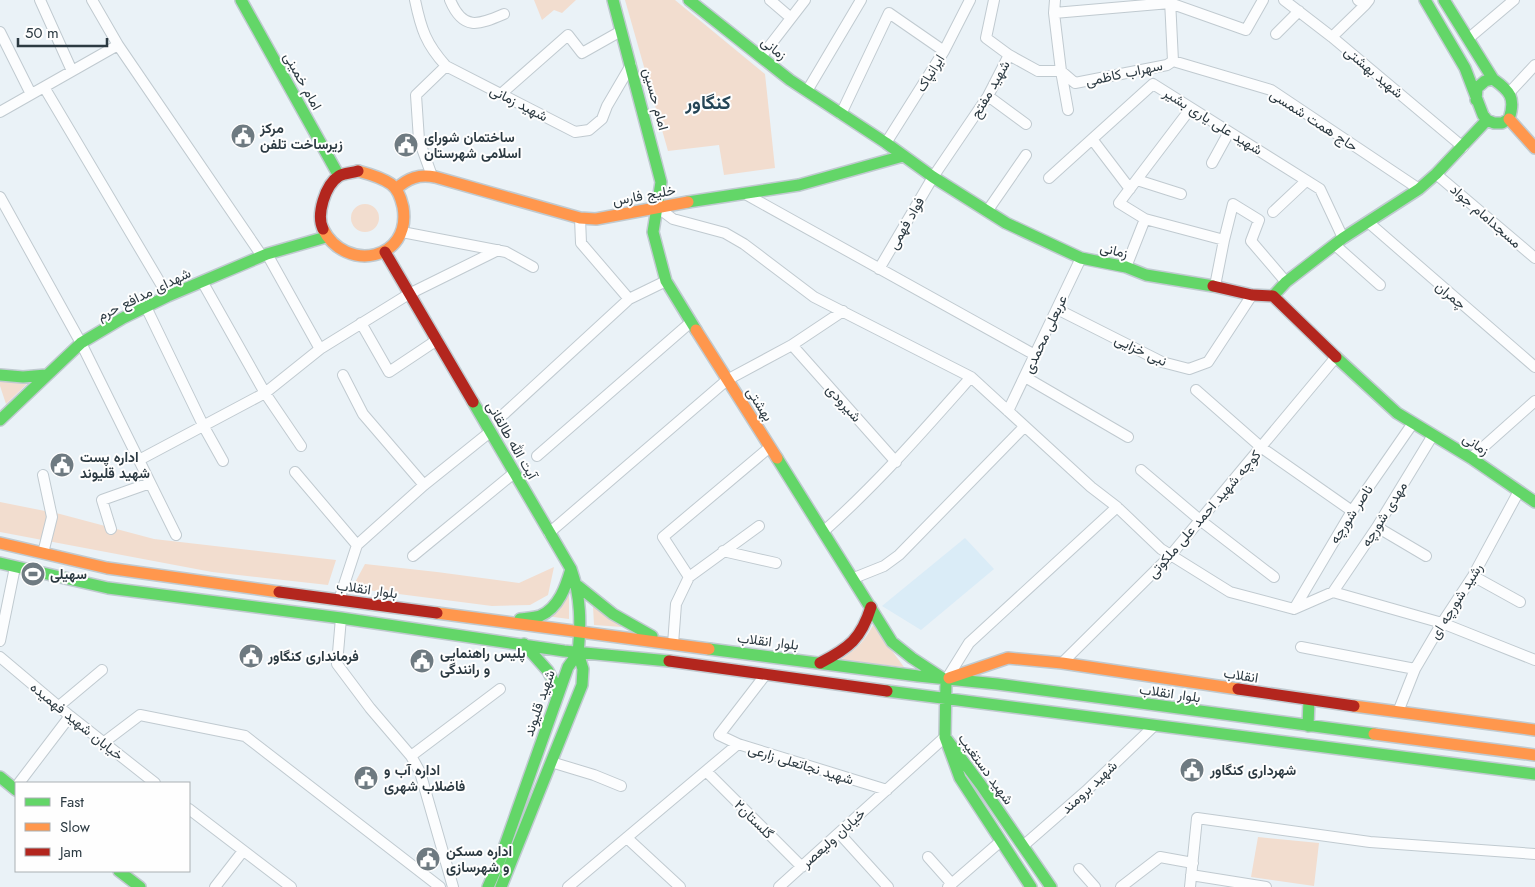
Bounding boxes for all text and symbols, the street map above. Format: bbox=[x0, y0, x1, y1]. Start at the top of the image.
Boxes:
scale bar bbox=[18, 15, 106, 47]
text: 50 m bbox=[25, 22, 59, 44]
street label: زمانی bbox=[757, 32, 791, 65]
street label: شهید بهشتی bbox=[1340, 41, 1408, 103]
street label: امام خمینی bbox=[279, 49, 327, 113]
street label: ایرانپاک bbox=[911, 50, 949, 96]
street label: سهراب کاظمی bbox=[1084, 55, 1164, 91]
street label: شهید مفتح bbox=[965, 56, 1015, 122]
street label: امام حسین bbox=[638, 66, 674, 132]
street label: شهید زمانی bbox=[487, 80, 551, 126]
street label: شهید علی یاری بشیر bbox=[1159, 82, 1266, 160]
street label: حاج همت شمسی bbox=[1265, 84, 1362, 157]
district label: کنگاور bbox=[684, 89, 731, 116]
place label: مرکز زیرساخت تلفن bbox=[259, 118, 343, 154]
public building icon: مرکز زیرساخت تلفن bbox=[230, 123, 256, 149]
place label: ساختمان شورای اسلامی شهرستان bbox=[424, 127, 521, 163]
public building icon: ساختمان شورای اسلامی شهرستان bbox=[393, 132, 419, 158]
street label: مسجدامام جواد bbox=[1446, 179, 1526, 253]
street label: خلیج فارس bbox=[611, 180, 677, 211]
street label: فواد فهمی bbox=[883, 193, 929, 253]
street label: زمانی bbox=[1098, 237, 1130, 263]
street label: شهدای مدافع حرم bbox=[94, 263, 195, 326]
street label: چمران bbox=[1431, 276, 1471, 314]
street label: عربعلی محمدی bbox=[1018, 291, 1072, 377]
street label: نبی خزایی bbox=[1111, 329, 1171, 371]
street label: شیرودی bbox=[822, 380, 866, 426]
street label: بهشتی bbox=[742, 383, 778, 425]
street label: آیت الله طالقانی bbox=[482, 397, 543, 484]
street label: زمانی bbox=[1459, 428, 1493, 460]
street label: کوچه شهید احمد علی ملکوتی bbox=[1143, 446, 1265, 582]
place label: اداره پست شهید قلیوند bbox=[80, 447, 150, 483]
public building icon: اداره پست شهید قلیوند bbox=[49, 452, 75, 478]
street label: مهدی شورچه bbox=[1356, 478, 1412, 550]
street label: ناصر شورچه bbox=[1324, 481, 1378, 547]
street label: رشید شورچه ای bbox=[1425, 559, 1487, 643]
sports icon: سهیلی bbox=[20, 561, 46, 587]
place label: سهیلی bbox=[50, 564, 87, 584]
street label: بلوار انقلاب bbox=[335, 575, 399, 603]
street label: بلوار انقلاب bbox=[736, 627, 800, 655]
public building icon: فرمانداری کنگاور bbox=[238, 643, 264, 669]
place label: پلیس راهنمایی و رانندگی bbox=[440, 643, 526, 679]
place label: فرمانداری کنگاور bbox=[267, 646, 359, 666]
public building icon: پلیس راهنمایی و رانندگی bbox=[409, 648, 435, 674]
street label: انقلاب bbox=[1222, 662, 1260, 688]
street label: شهید قلیوند bbox=[518, 667, 560, 739]
street label: خیابان شهید فهمیده bbox=[26, 677, 128, 765]
street label: بلوار انقلاب bbox=[1138, 679, 1202, 707]
street label: شهید دستغیب bbox=[953, 729, 1019, 809]
street label: شهید نجاتعلی زارعی bbox=[746, 738, 856, 790]
street label: شهید برومند bbox=[1057, 756, 1121, 818]
public building icon: شهرداری کنگاور bbox=[1179, 757, 1205, 783]
place label: اداره آب و فاضلاب شهری bbox=[384, 760, 465, 796]
place label: شهرداری کنگاور bbox=[1209, 760, 1296, 780]
public building icon: اداره آب و فاضلاب شهری bbox=[353, 765, 379, 791]
legend bbox=[15, 782, 190, 872]
text: Fast bbox=[60, 791, 84, 813]
street label: گلستان۲ bbox=[730, 795, 778, 843]
street label: خیابان ولیعصر bbox=[796, 804, 870, 873]
text: Slow bbox=[60, 816, 91, 838]
text: Jam bbox=[58, 841, 83, 863]
place label: اداره مسکن و شهرسازی bbox=[446, 841, 512, 877]
public building icon: اداره مسکن و شهرسازی bbox=[415, 846, 441, 872]

